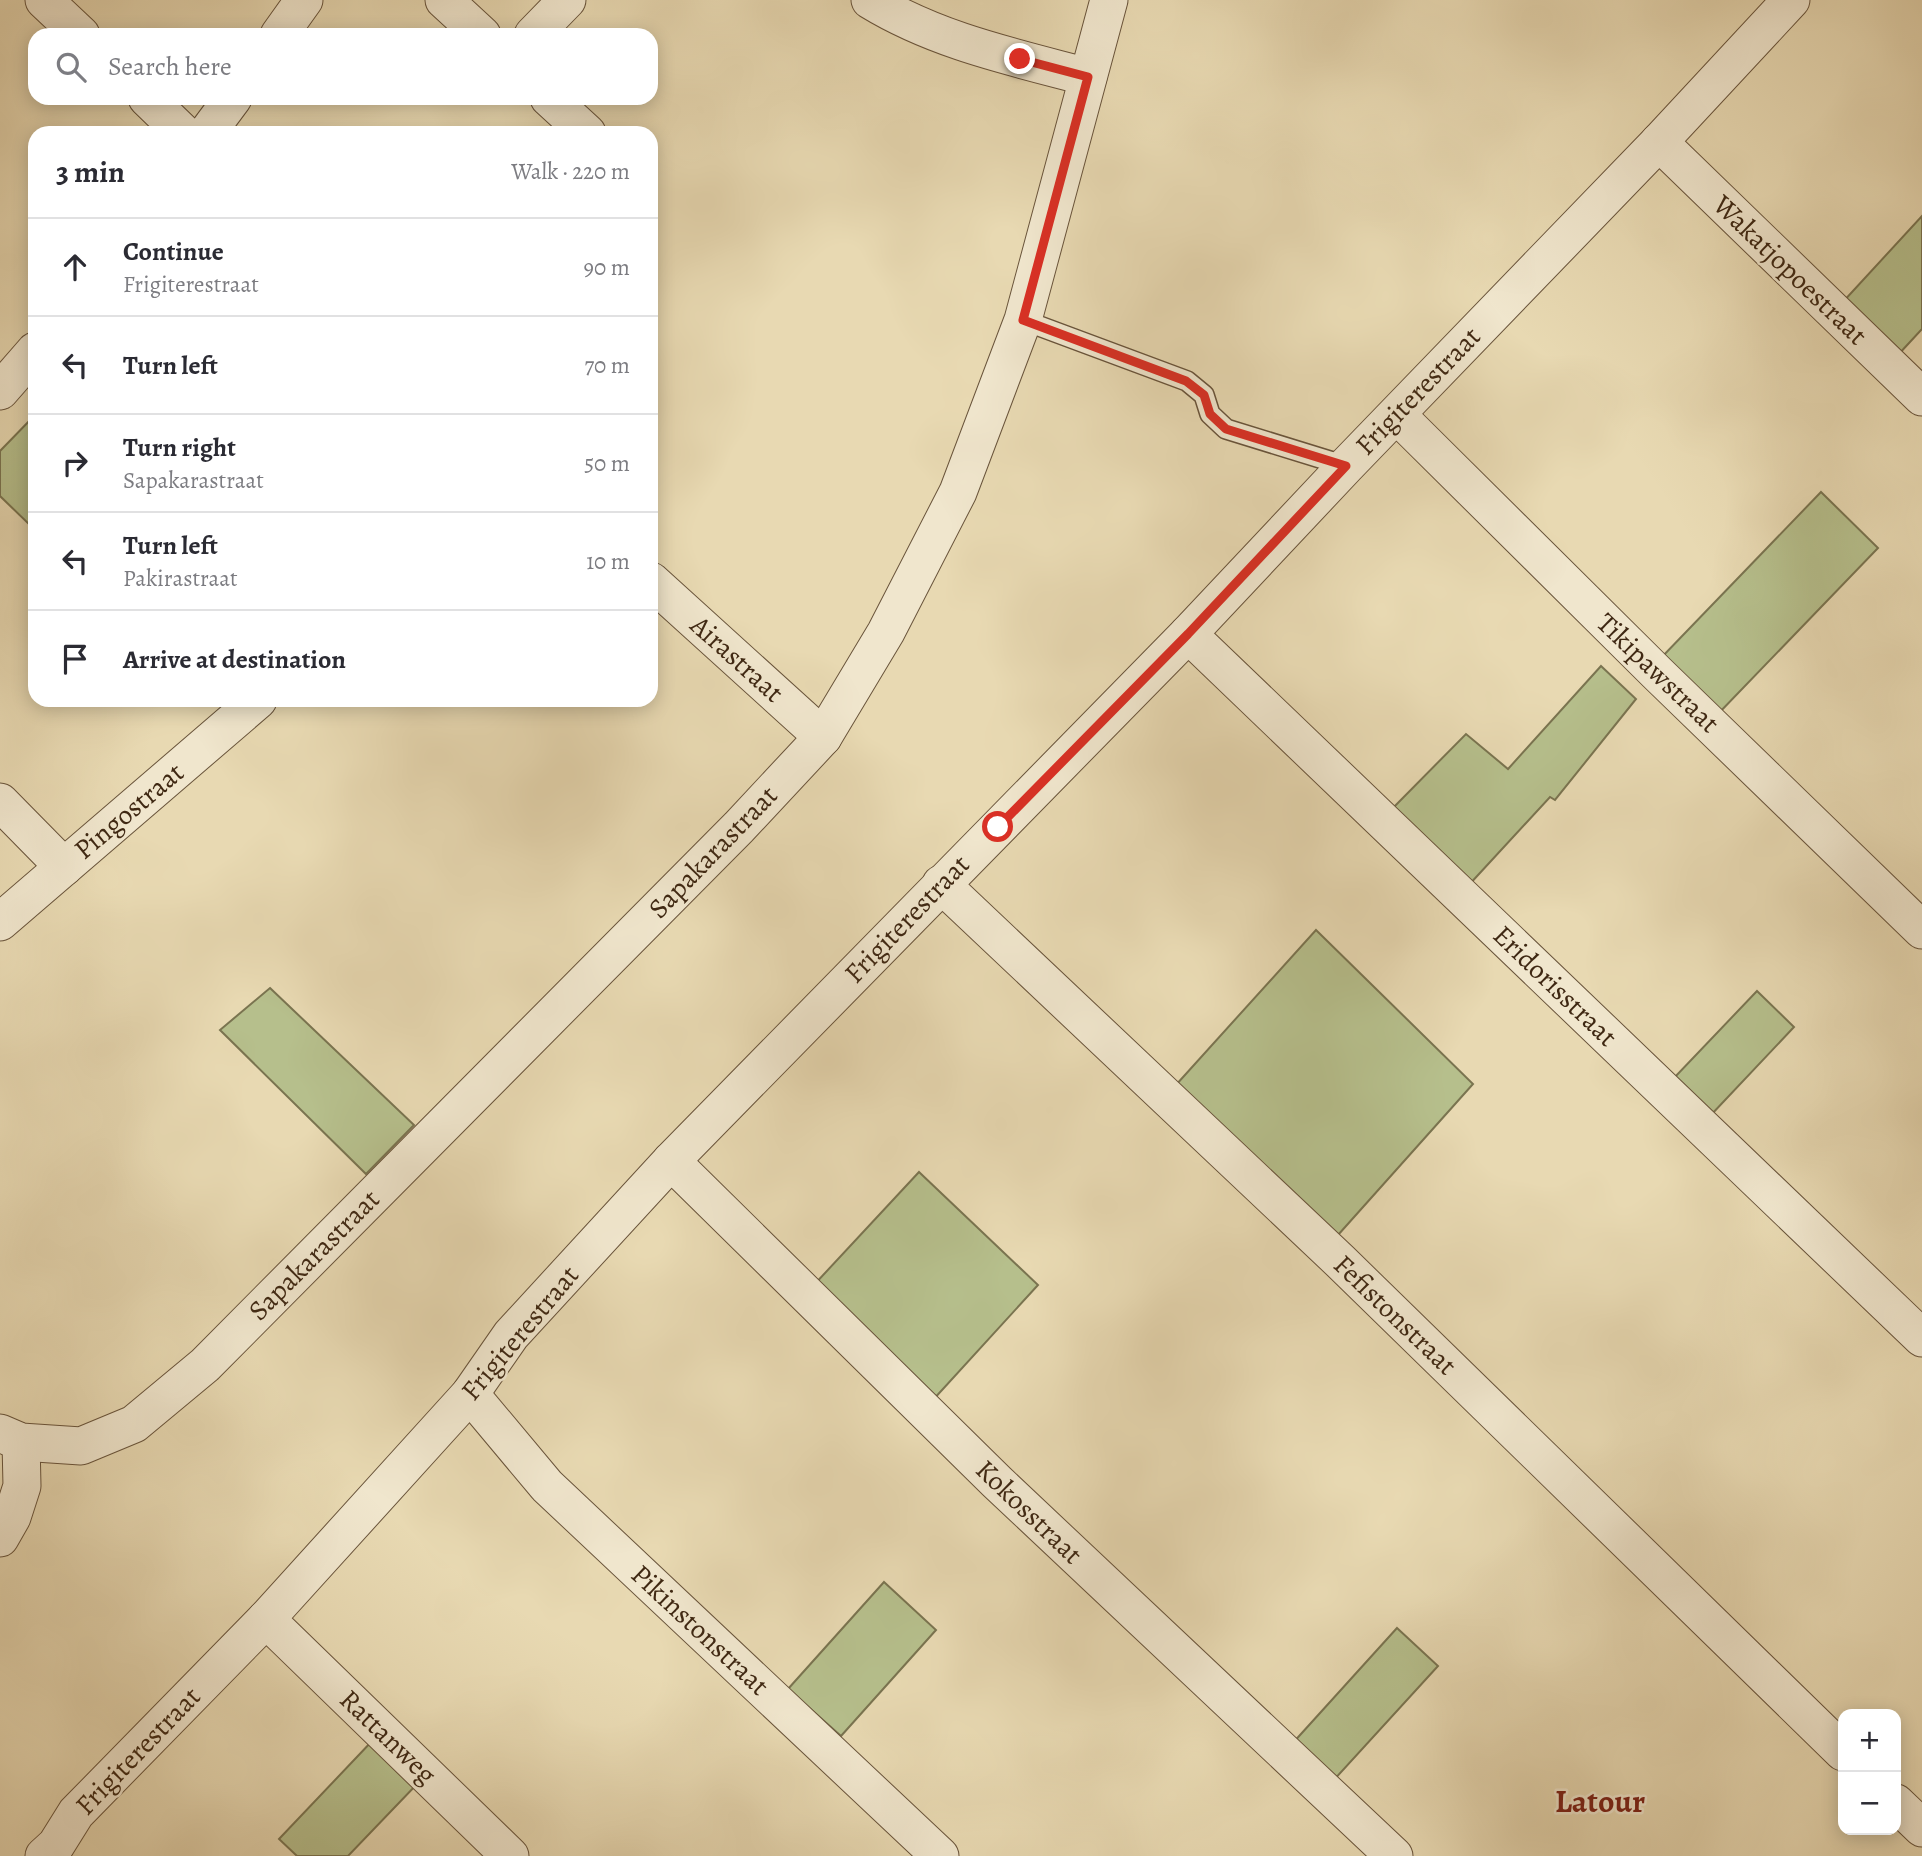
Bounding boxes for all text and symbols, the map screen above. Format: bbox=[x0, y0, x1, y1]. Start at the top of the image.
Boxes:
search box bbox=[28, 28, 658, 105]
route end bbox=[1004, 43, 1035, 74]
icon: search bbox=[52, 48, 90, 86]
text: Search here bbox=[108, 49, 232, 84]
text: 3 min bbox=[56, 152, 125, 192]
text: Walk · 220 m bbox=[511, 156, 630, 187]
street label: Wakatjopoestraat bbox=[1704, 186, 1876, 353]
text: Continue bbox=[123, 234, 224, 269]
icon: ahead bbox=[56, 248, 94, 286]
text: 90 m bbox=[584, 252, 630, 283]
text: Frigiterestraat bbox=[123, 269, 259, 300]
street label: Frigiterestraat bbox=[1347, 318, 1489, 464]
icon: left bbox=[56, 346, 94, 384]
text: Turn left bbox=[123, 348, 218, 383]
text: 70 m bbox=[584, 350, 630, 381]
text: Turn right bbox=[123, 430, 236, 465]
icon: right bbox=[56, 444, 94, 482]
text: 50 m bbox=[584, 448, 630, 479]
text: Sapakarastraat bbox=[123, 465, 264, 496]
text: Turn left bbox=[123, 528, 218, 563]
icon: left bbox=[56, 542, 94, 580]
text: 10 m bbox=[586, 546, 630, 577]
text: Pakirastraat bbox=[123, 563, 238, 594]
street label: Tikipawstraat bbox=[1588, 605, 1728, 741]
street label: Airastraat bbox=[681, 606, 792, 711]
icon: arrive bbox=[56, 640, 94, 678]
text: Arrive at destination bbox=[123, 642, 346, 677]
street label: Pingostraat bbox=[66, 754, 192, 868]
street label: Sapakarastraat bbox=[640, 777, 786, 927]
route start bbox=[982, 811, 1013, 842]
street label: Frigiterestraat bbox=[836, 846, 978, 992]
street label: Eridorisstraat bbox=[1484, 917, 1626, 1055]
street label: Sapakarastraat bbox=[240, 1181, 388, 1329]
street label: Fefistonstraat bbox=[1325, 1246, 1465, 1384]
street label: Frigiterestraat bbox=[452, 1257, 588, 1409]
street label: Kokosstraat bbox=[967, 1451, 1091, 1573]
street label: Pikinstonstraat bbox=[623, 1556, 777, 1704]
street label: Frigiterestraat bbox=[67, 1678, 209, 1824]
street label: Rattanweg bbox=[331, 1681, 445, 1793]
map controls bbox=[1838, 1709, 1901, 1835]
button: + bbox=[1838, 1709, 1901, 1772]
button: − bbox=[1838, 1772, 1901, 1835]
district label: Latour bbox=[1555, 1779, 1645, 1823]

